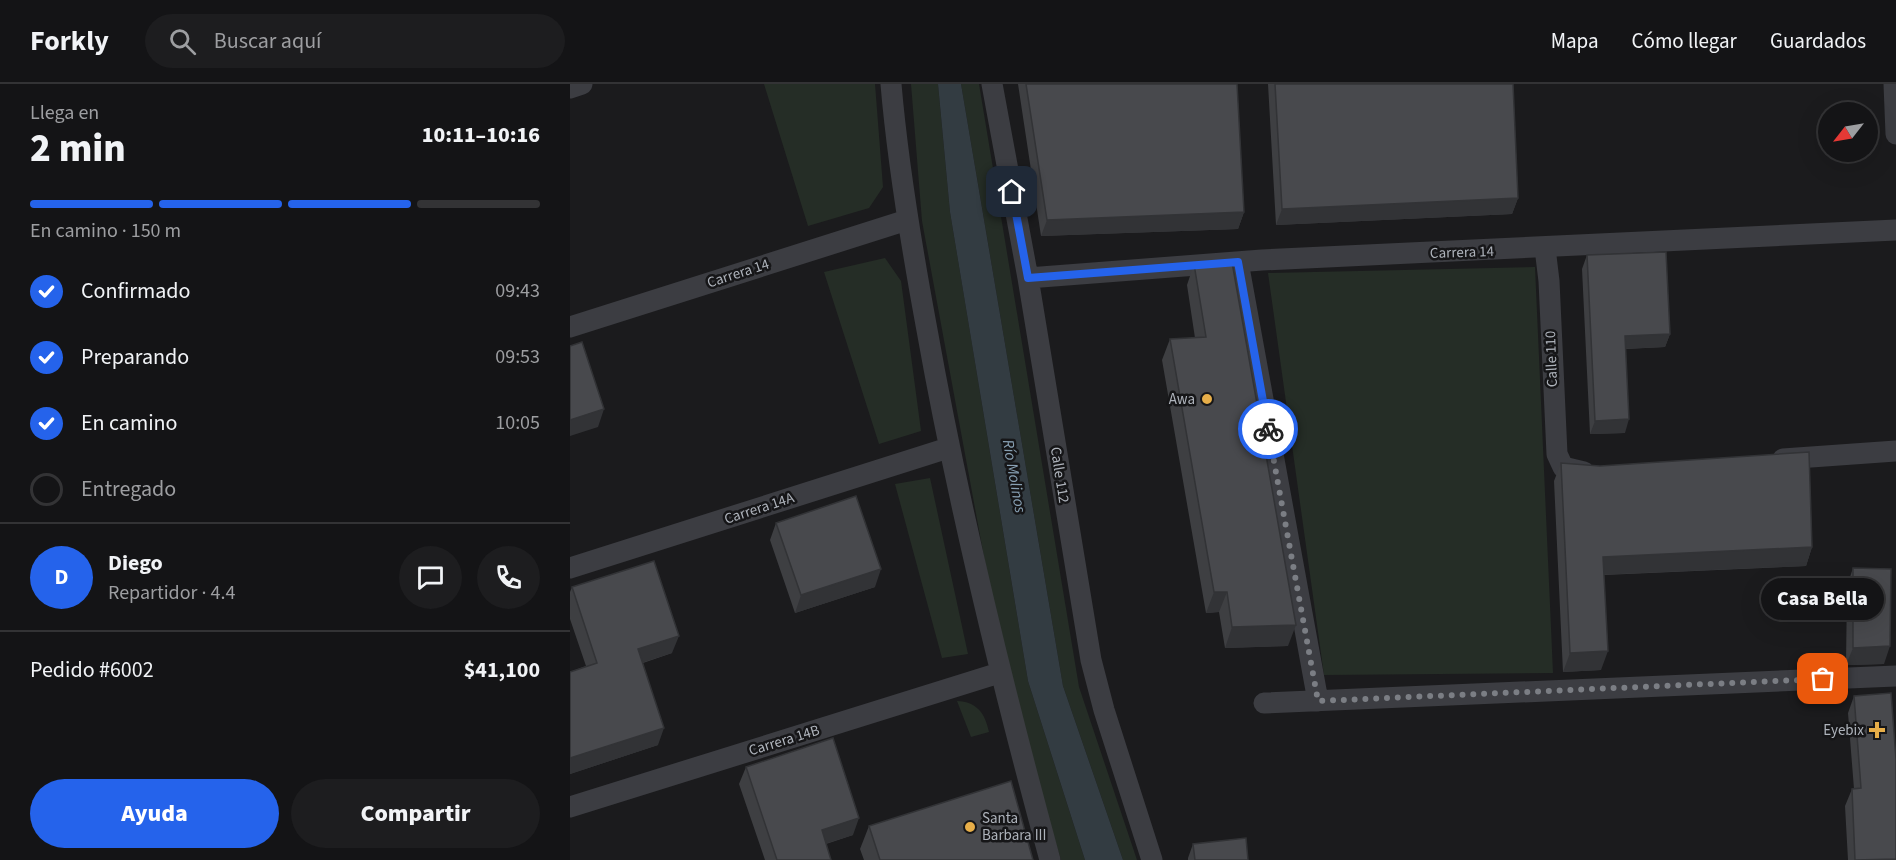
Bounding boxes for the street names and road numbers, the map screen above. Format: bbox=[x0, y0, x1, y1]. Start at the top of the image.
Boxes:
street label: Carrera 14 bbox=[1430, 241, 1495, 264]
street label: Carrera 14 bbox=[704, 253, 772, 293]
street label: Calle 110 bbox=[1540, 330, 1563, 388]
street label: Calle 112 bbox=[1045, 445, 1074, 505]
street label: Carrera 14A bbox=[722, 487, 798, 530]
street label: Carrera 14B bbox=[746, 720, 822, 761]

